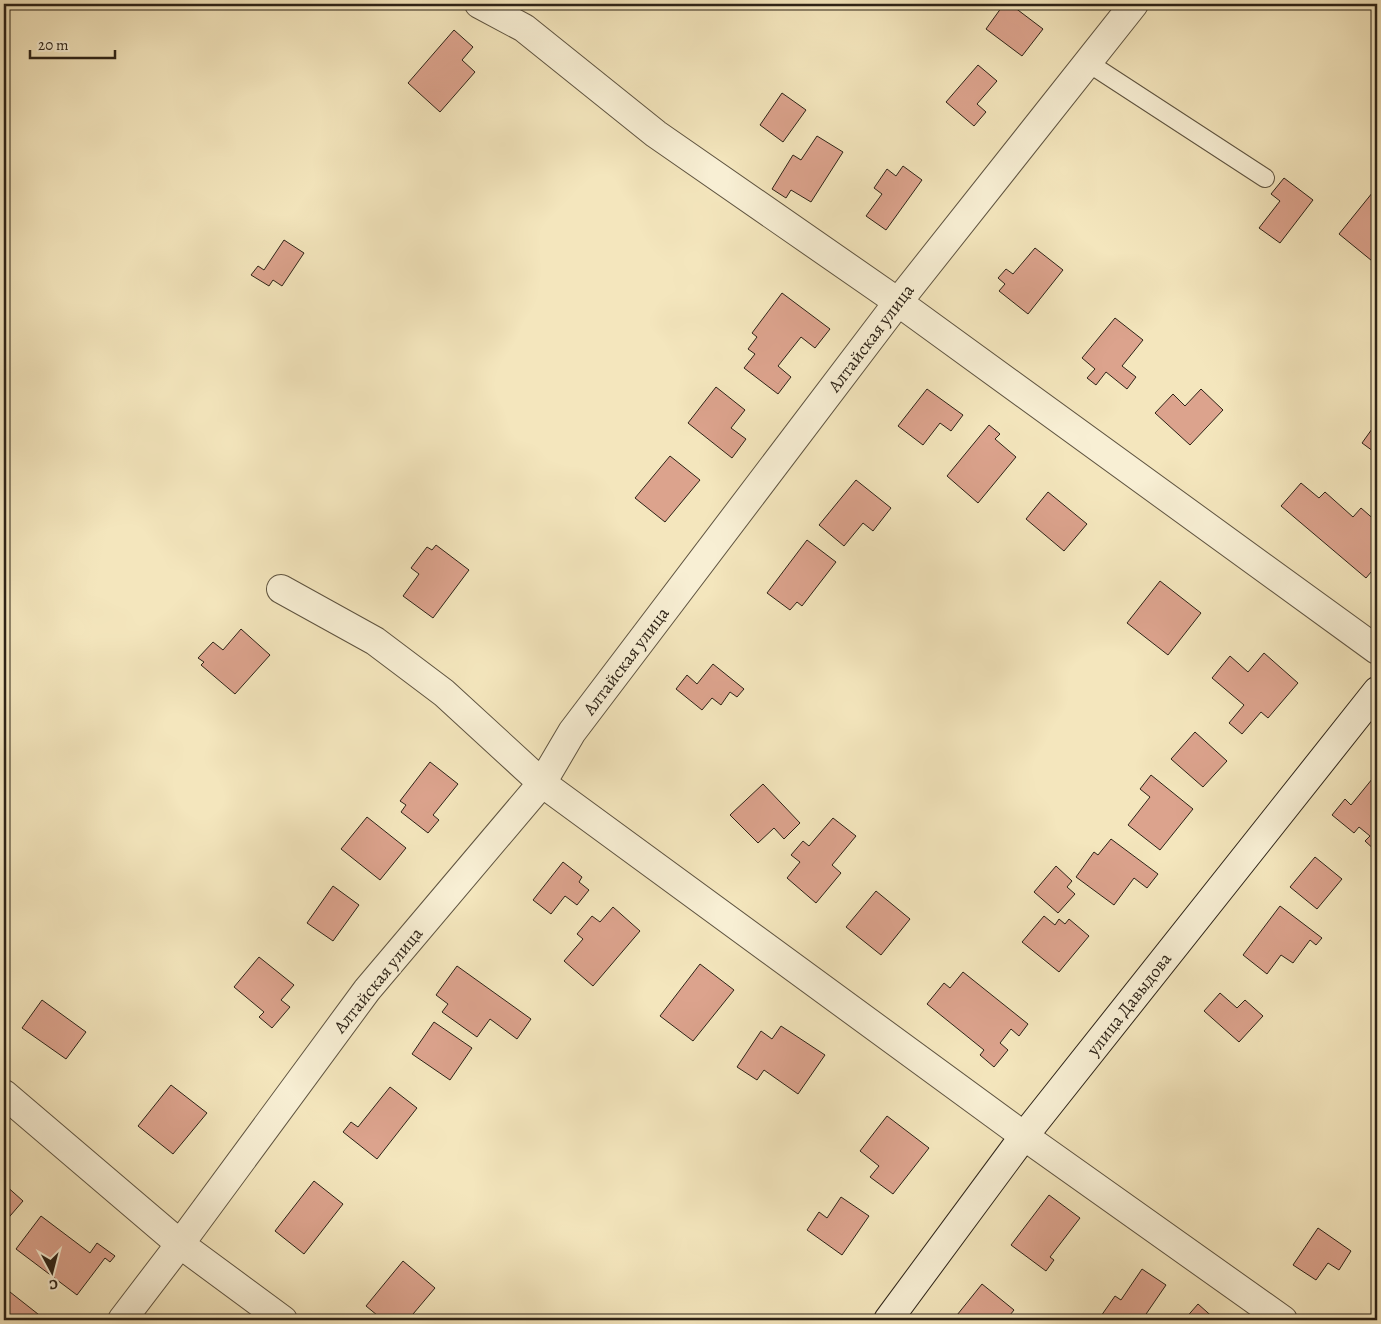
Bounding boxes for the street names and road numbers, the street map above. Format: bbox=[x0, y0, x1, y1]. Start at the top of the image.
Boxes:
street label: Алтайская улица bbox=[822, 278, 920, 398]
street label: Алтайская улица bbox=[577, 601, 675, 721]
street label: Алтайская улица bbox=[327, 922, 429, 1039]
street label: улица Давыдова bbox=[1081, 947, 1177, 1061]

